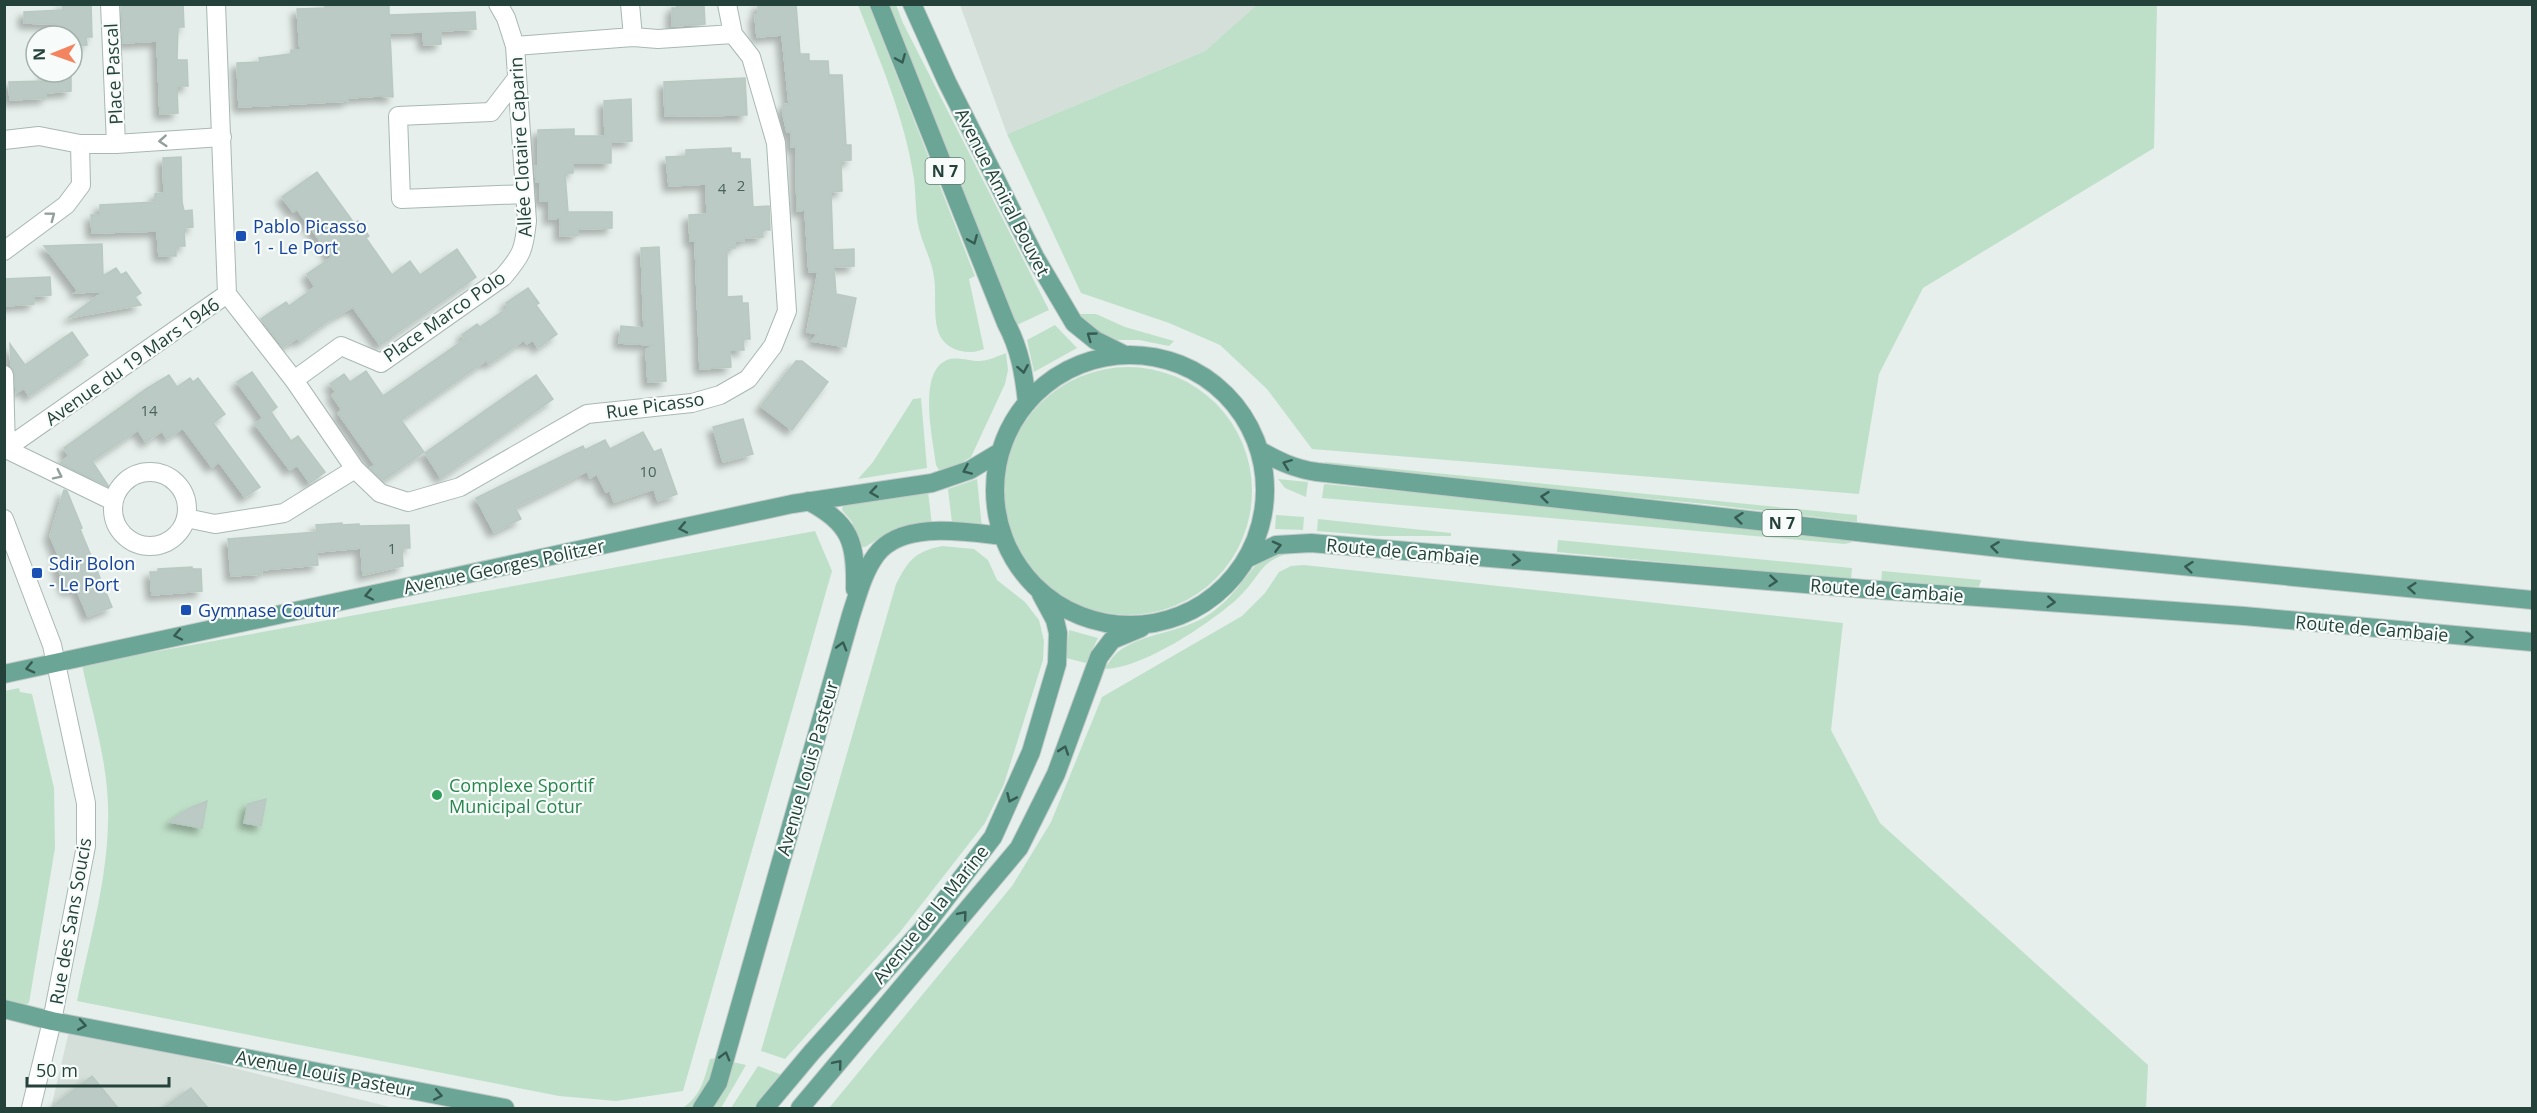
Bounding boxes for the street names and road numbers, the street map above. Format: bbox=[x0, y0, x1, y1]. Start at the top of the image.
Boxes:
street label: Place Pascal bbox=[98, 23, 128, 125]
street label: Allée Clotaire Caparin bbox=[503, 56, 537, 238]
street label: Avenue Amiral Bouvet bbox=[950, 104, 1056, 280]
road number: N 7 bbox=[926, 158, 964, 184]
street label: Place Marco Polo bbox=[378, 265, 510, 367]
street label: Avenue du 19 Mars 1946 bbox=[40, 292, 224, 430]
street label: Rue Picasso bbox=[604, 386, 706, 424]
road number: N 7 bbox=[1762, 510, 1802, 536]
street label: Route de Cambaie bbox=[1325, 532, 1481, 570]
street label: Avenue Georges Politzer bbox=[401, 533, 607, 599]
street label: Route de Cambaie bbox=[1810, 573, 1964, 607]
street label: Route de Cambaie bbox=[2294, 609, 2450, 647]
street label: Avenue Louis Pasteur bbox=[771, 677, 844, 858]
street label: Rue des Sans Soucis bbox=[44, 836, 96, 1006]
street label: Avenue de la Marine bbox=[867, 840, 993, 988]
street label: Avenue Louis Pasteur bbox=[234, 1044, 417, 1102]

